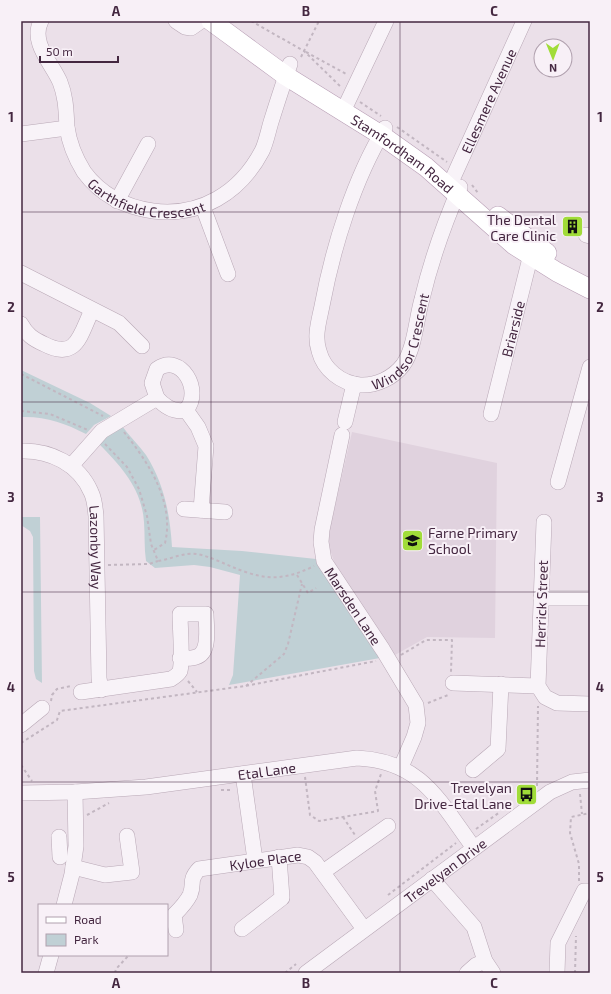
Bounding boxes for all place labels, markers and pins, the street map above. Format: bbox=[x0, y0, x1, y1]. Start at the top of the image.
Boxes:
place label: The Dental Care Clinic bbox=[487, 211, 557, 244]
building icon: The Dental Care Clinic bbox=[559, 214, 585, 240]
place label: Farne Primary School bbox=[428, 524, 518, 557]
school or university icon: Farne Primary School bbox=[399, 527, 425, 553]
place label: Trevelyan Drive-Etal Lane bbox=[414, 779, 512, 812]
bus stop icon: Trevelyan Drive-Etal Lane bbox=[514, 782, 540, 808]

